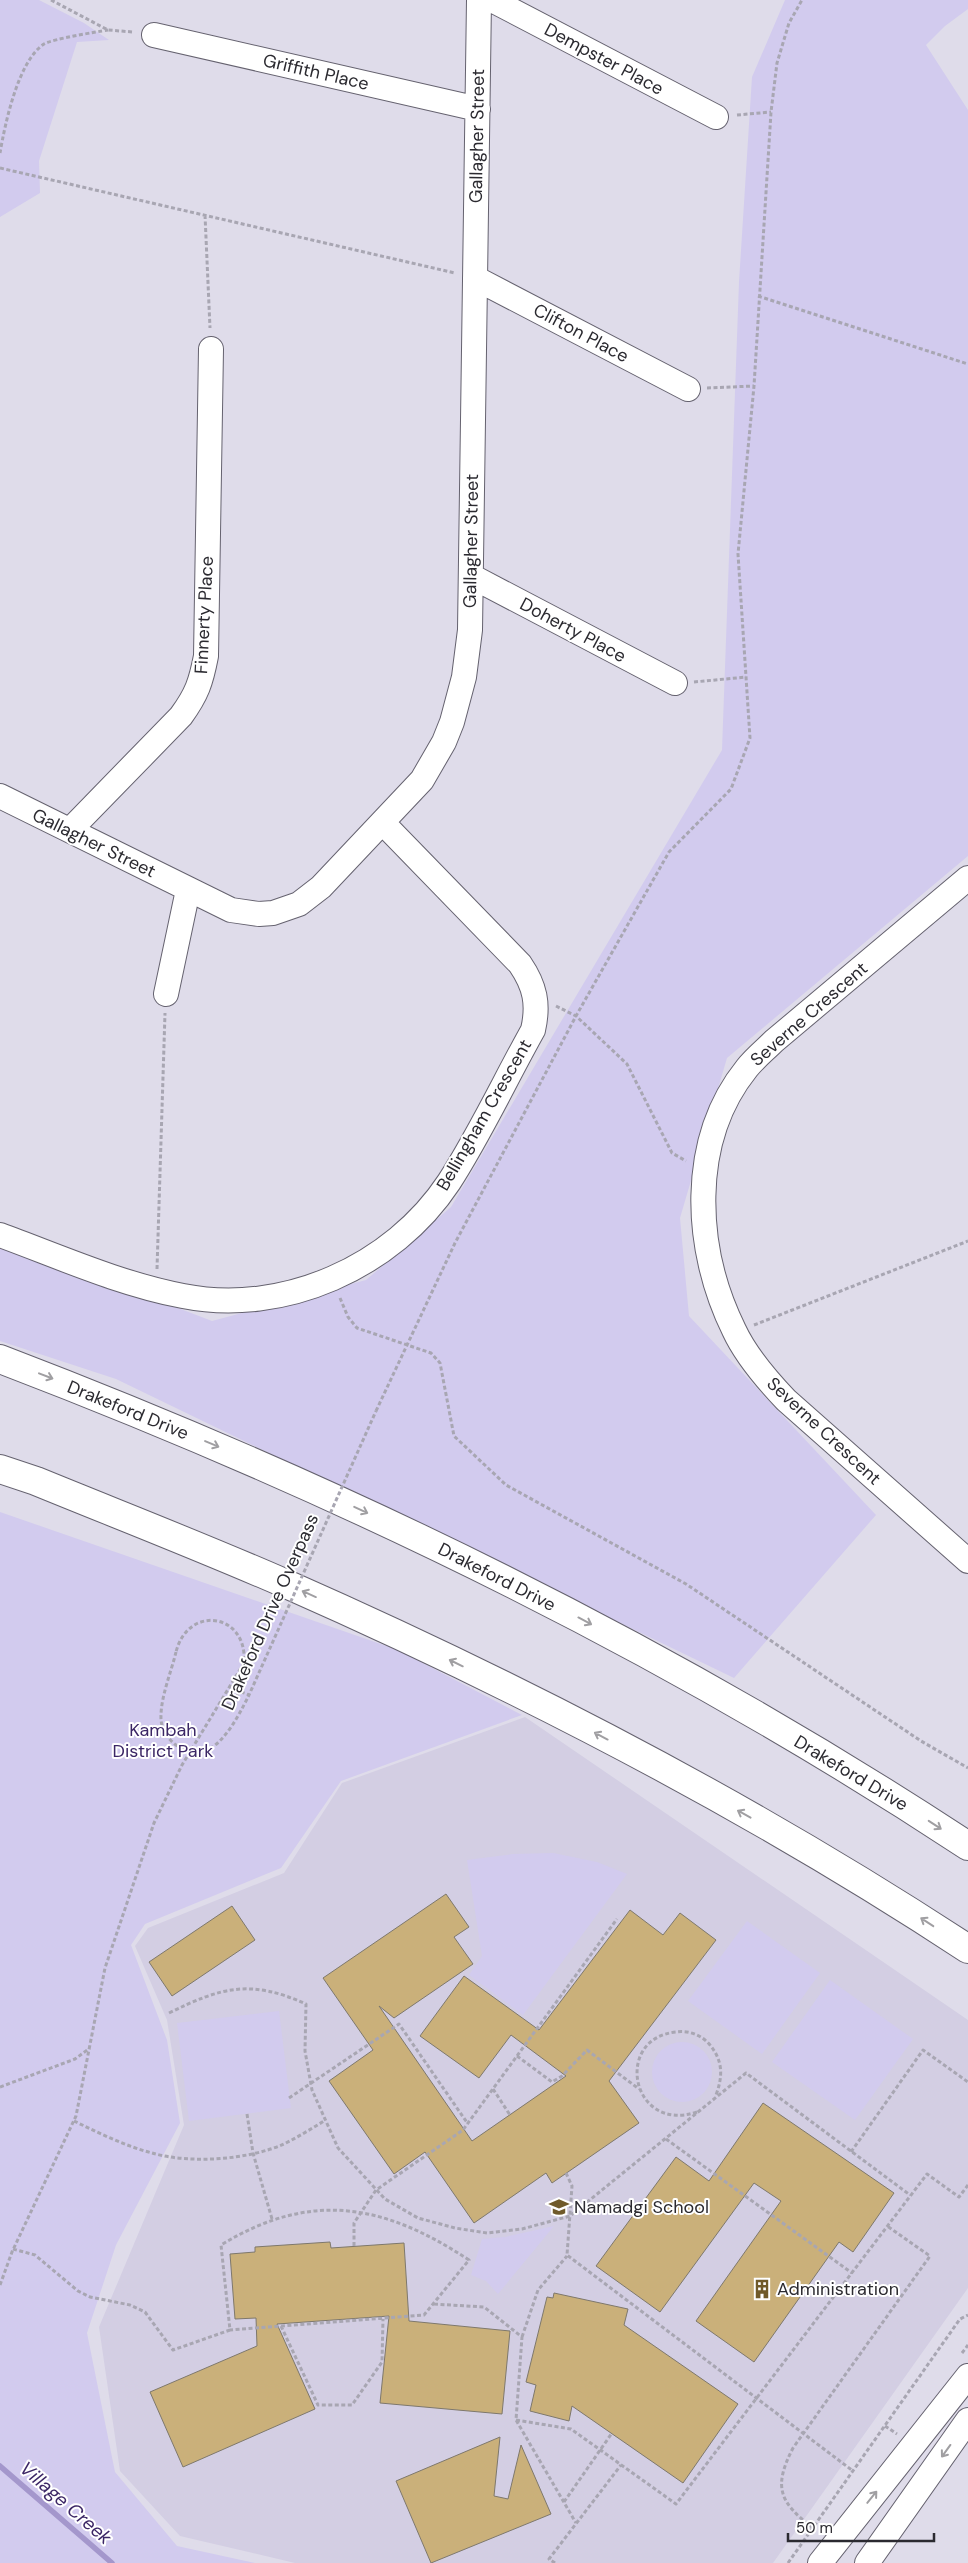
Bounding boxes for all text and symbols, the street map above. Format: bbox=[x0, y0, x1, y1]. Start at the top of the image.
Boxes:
street label: Dempster Place bbox=[540, 17, 668, 101]
street label: Griffith Place bbox=[261, 48, 371, 96]
street label: Gallagher Street bbox=[464, 69, 490, 203]
street label: Clifton Place bbox=[529, 298, 633, 368]
street label: Gallagher Street bbox=[458, 474, 484, 608]
street label: Finnerty Place bbox=[189, 555, 219, 675]
street label: Doherty Place bbox=[516, 592, 630, 668]
street label: Gallagher Street bbox=[28, 803, 160, 883]
street label: Severne Crescent bbox=[745, 956, 873, 1072]
street label: Bellingham Crescent bbox=[431, 1035, 537, 1195]
one-way arrow bbox=[37, 1372, 53, 1381]
street label: Severne Crescent bbox=[762, 1372, 886, 1490]
street label: Drakeford Drive bbox=[64, 1375, 192, 1445]
one-way arrow bbox=[204, 1440, 219, 1450]
one-way arrow bbox=[353, 1506, 368, 1516]
street label: Drakeford Drive Overpass bbox=[216, 1510, 324, 1714]
street label: Drakeford Drive bbox=[434, 1537, 560, 1617]
one-way arrow bbox=[302, 1589, 317, 1599]
one-way arrow bbox=[577, 1616, 592, 1626]
one-way arrow bbox=[449, 1658, 464, 1667]
park label: Kambah District Park bbox=[113, 1718, 213, 1763]
street label: Drakeford Drive bbox=[790, 1730, 912, 1816]
one-way arrow bbox=[594, 1731, 609, 1740]
one-way arrow bbox=[737, 1808, 751, 1818]
one-way arrow bbox=[928, 1820, 942, 1830]
one-way arrow bbox=[921, 1917, 935, 1927]
place label: Namadgi School bbox=[574, 2195, 709, 2219]
school or university icon: Namadgi School bbox=[548, 2196, 570, 2218]
place label: Administration bbox=[777, 2277, 899, 2301]
building icon: Administration bbox=[751, 2278, 773, 2300]
one-way arrow bbox=[941, 2444, 951, 2458]
water label: Village Creek bbox=[15, 2456, 118, 2550]
one-way arrow bbox=[866, 2491, 877, 2504]
scale bar bbox=[788, 2510, 934, 2542]
text: 50 m bbox=[796, 2518, 833, 2538]

